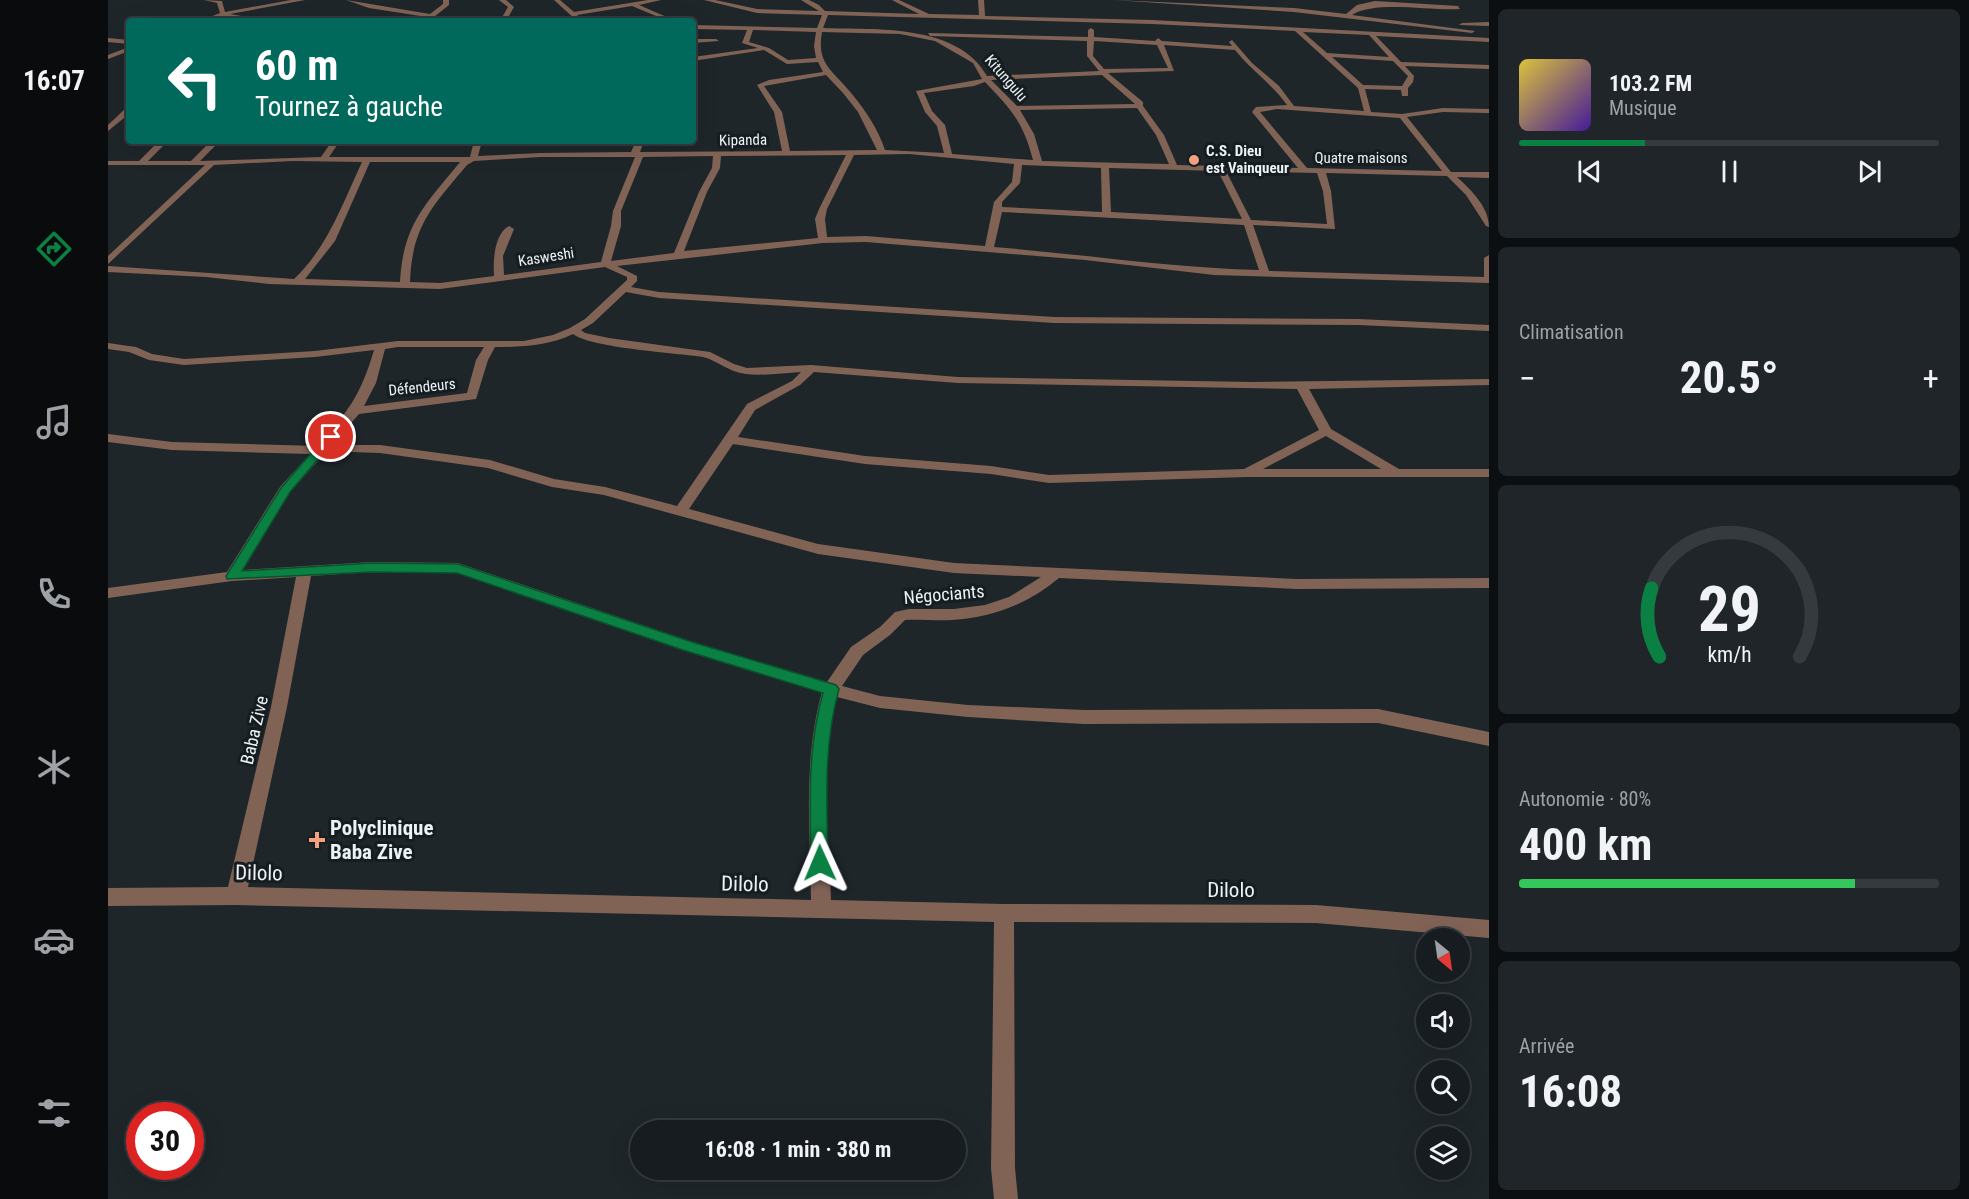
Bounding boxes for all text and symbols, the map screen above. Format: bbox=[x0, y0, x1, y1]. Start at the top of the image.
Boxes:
text: 60 m bbox=[255, 41, 338, 90]
icon: left bbox=[156, 42, 234, 120]
street label: Kitungulu bbox=[981, 51, 1031, 105]
text: 16:07 bbox=[23, 65, 85, 97]
text: 103.2 FM bbox=[1609, 71, 1692, 96]
text: Tournez à gauche bbox=[255, 91, 443, 123]
text: Musique bbox=[1609, 96, 1677, 120]
street label: Kipanda bbox=[719, 131, 767, 149]
place label: C.S. Dieu est Vainqueur bbox=[1206, 142, 1289, 177]
street label: Quatre maisons bbox=[1314, 149, 1408, 167]
marker: C.S. Dieu est Vainqueur bbox=[1187, 153, 1201, 167]
icon: previous bbox=[1573, 155, 1606, 188]
icon: pause bbox=[1713, 155, 1746, 188]
icon: next bbox=[1853, 155, 1886, 188]
icon: directions bbox=[33, 228, 75, 270]
street label: Kasweshi bbox=[517, 244, 575, 270]
text: Climatisation bbox=[1519, 320, 1624, 344]
text: 20.5° bbox=[1680, 351, 1778, 404]
text: − bbox=[1519, 359, 1536, 398]
text: + bbox=[1923, 359, 1939, 398]
street label: Défendeurs bbox=[387, 375, 457, 399]
icon: music bbox=[33, 401, 75, 443]
pin bbox=[305, 411, 356, 462]
icon: arrive bbox=[314, 420, 347, 453]
icon: phone bbox=[33, 573, 75, 615]
text: 29 bbox=[1697, 573, 1761, 646]
street label: Négociants bbox=[903, 580, 985, 608]
text: km/h bbox=[1707, 642, 1751, 667]
street label: Baba Zive bbox=[236, 694, 272, 766]
icon: climate bbox=[33, 746, 75, 788]
text: Autonomie · 80% bbox=[1519, 787, 1651, 811]
place label: Polyclinique Baba Zive bbox=[330, 816, 433, 864]
text: 400 km bbox=[1519, 818, 1652, 871]
marker: Polyclinique Baba Zive bbox=[308, 831, 326, 849]
position arrow bbox=[788, 831, 852, 895]
street label: Dilolo bbox=[235, 861, 283, 885]
street label: Dilolo bbox=[721, 872, 769, 896]
street label: Dilolo bbox=[1207, 878, 1255, 902]
icon: car bbox=[33, 919, 75, 961]
north arrow bbox=[1416, 928, 1470, 982]
map controls bbox=[1416, 928, 1470, 1180]
button: sound bbox=[1416, 994, 1470, 1048]
text: Arrivée bbox=[1519, 1034, 1575, 1058]
button: search bbox=[1416, 1060, 1470, 1114]
text: 16:08 bbox=[1519, 1065, 1622, 1118]
icon: filters bbox=[33, 1092, 75, 1134]
speed limit sign: 30 bbox=[126, 1102, 204, 1180]
button: layers bbox=[1416, 1126, 1470, 1180]
text: 16:08 · 1 min · 380 m bbox=[705, 1137, 891, 1162]

